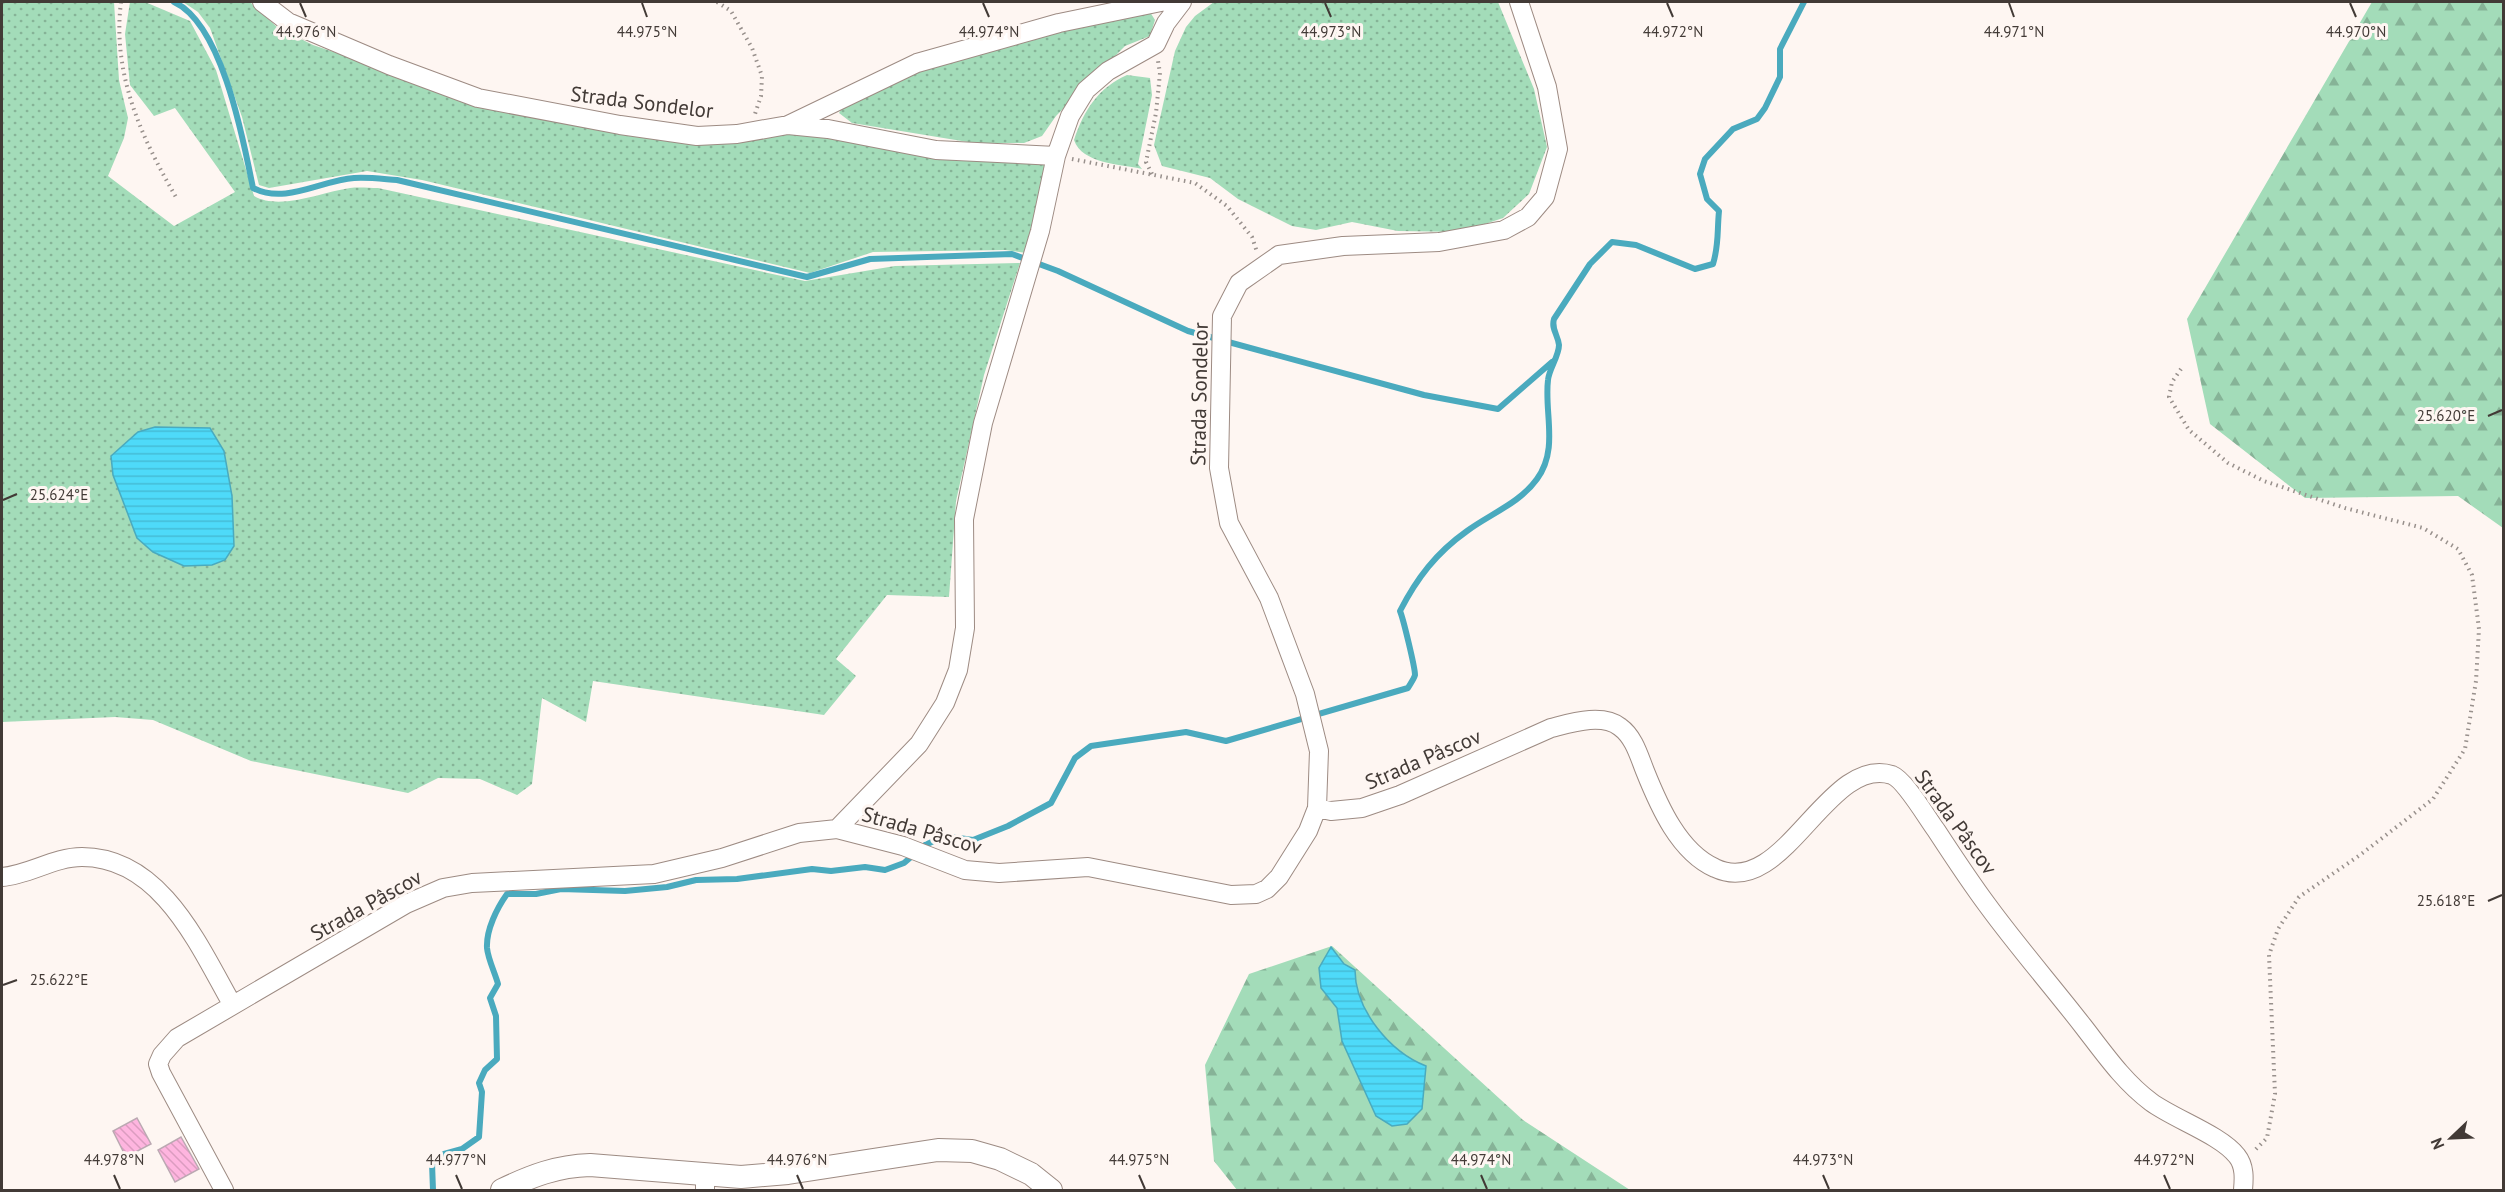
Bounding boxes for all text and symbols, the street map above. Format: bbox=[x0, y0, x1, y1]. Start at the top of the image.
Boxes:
text: 44.976°N bbox=[276, 22, 336, 41]
text: 44.975°N bbox=[617, 22, 677, 41]
text: 44.974°N bbox=[959, 22, 1019, 41]
text: 44.973°N bbox=[1301, 22, 1361, 41]
text: 44.972°N bbox=[1643, 22, 1703, 41]
text: 44.971°N bbox=[1984, 22, 2044, 41]
text: 44.970°N bbox=[2326, 22, 2386, 41]
street label: Strada Sondelor bbox=[569, 80, 715, 124]
street label: Strada Sondelor bbox=[1184, 322, 1214, 466]
text: 25.620°E bbox=[2417, 406, 2475, 425]
text: 25.624°E bbox=[30, 485, 88, 504]
street label: Strada Pâscov bbox=[1361, 722, 1485, 796]
street label: Strada Pâscov bbox=[1909, 764, 2003, 880]
street label: Strada Pâscov bbox=[859, 800, 985, 860]
street label: Strada Pâscov bbox=[305, 863, 427, 947]
text: 25.618°E bbox=[2417, 891, 2475, 910]
text: 25.622°E bbox=[30, 970, 88, 989]
north arrow bbox=[2421, 1108, 2481, 1168]
text: N bbox=[2426, 1135, 2448, 1153]
text: 44.978°N bbox=[84, 1150, 144, 1169]
text: 44.977°N bbox=[426, 1150, 486, 1169]
text: 44.976°N bbox=[767, 1150, 827, 1169]
text: 44.975°N bbox=[1109, 1150, 1169, 1169]
text: 44.974°N bbox=[1451, 1150, 1511, 1169]
text: 44.973°N bbox=[1793, 1150, 1853, 1169]
text: 44.972°N bbox=[2134, 1150, 2194, 1169]

